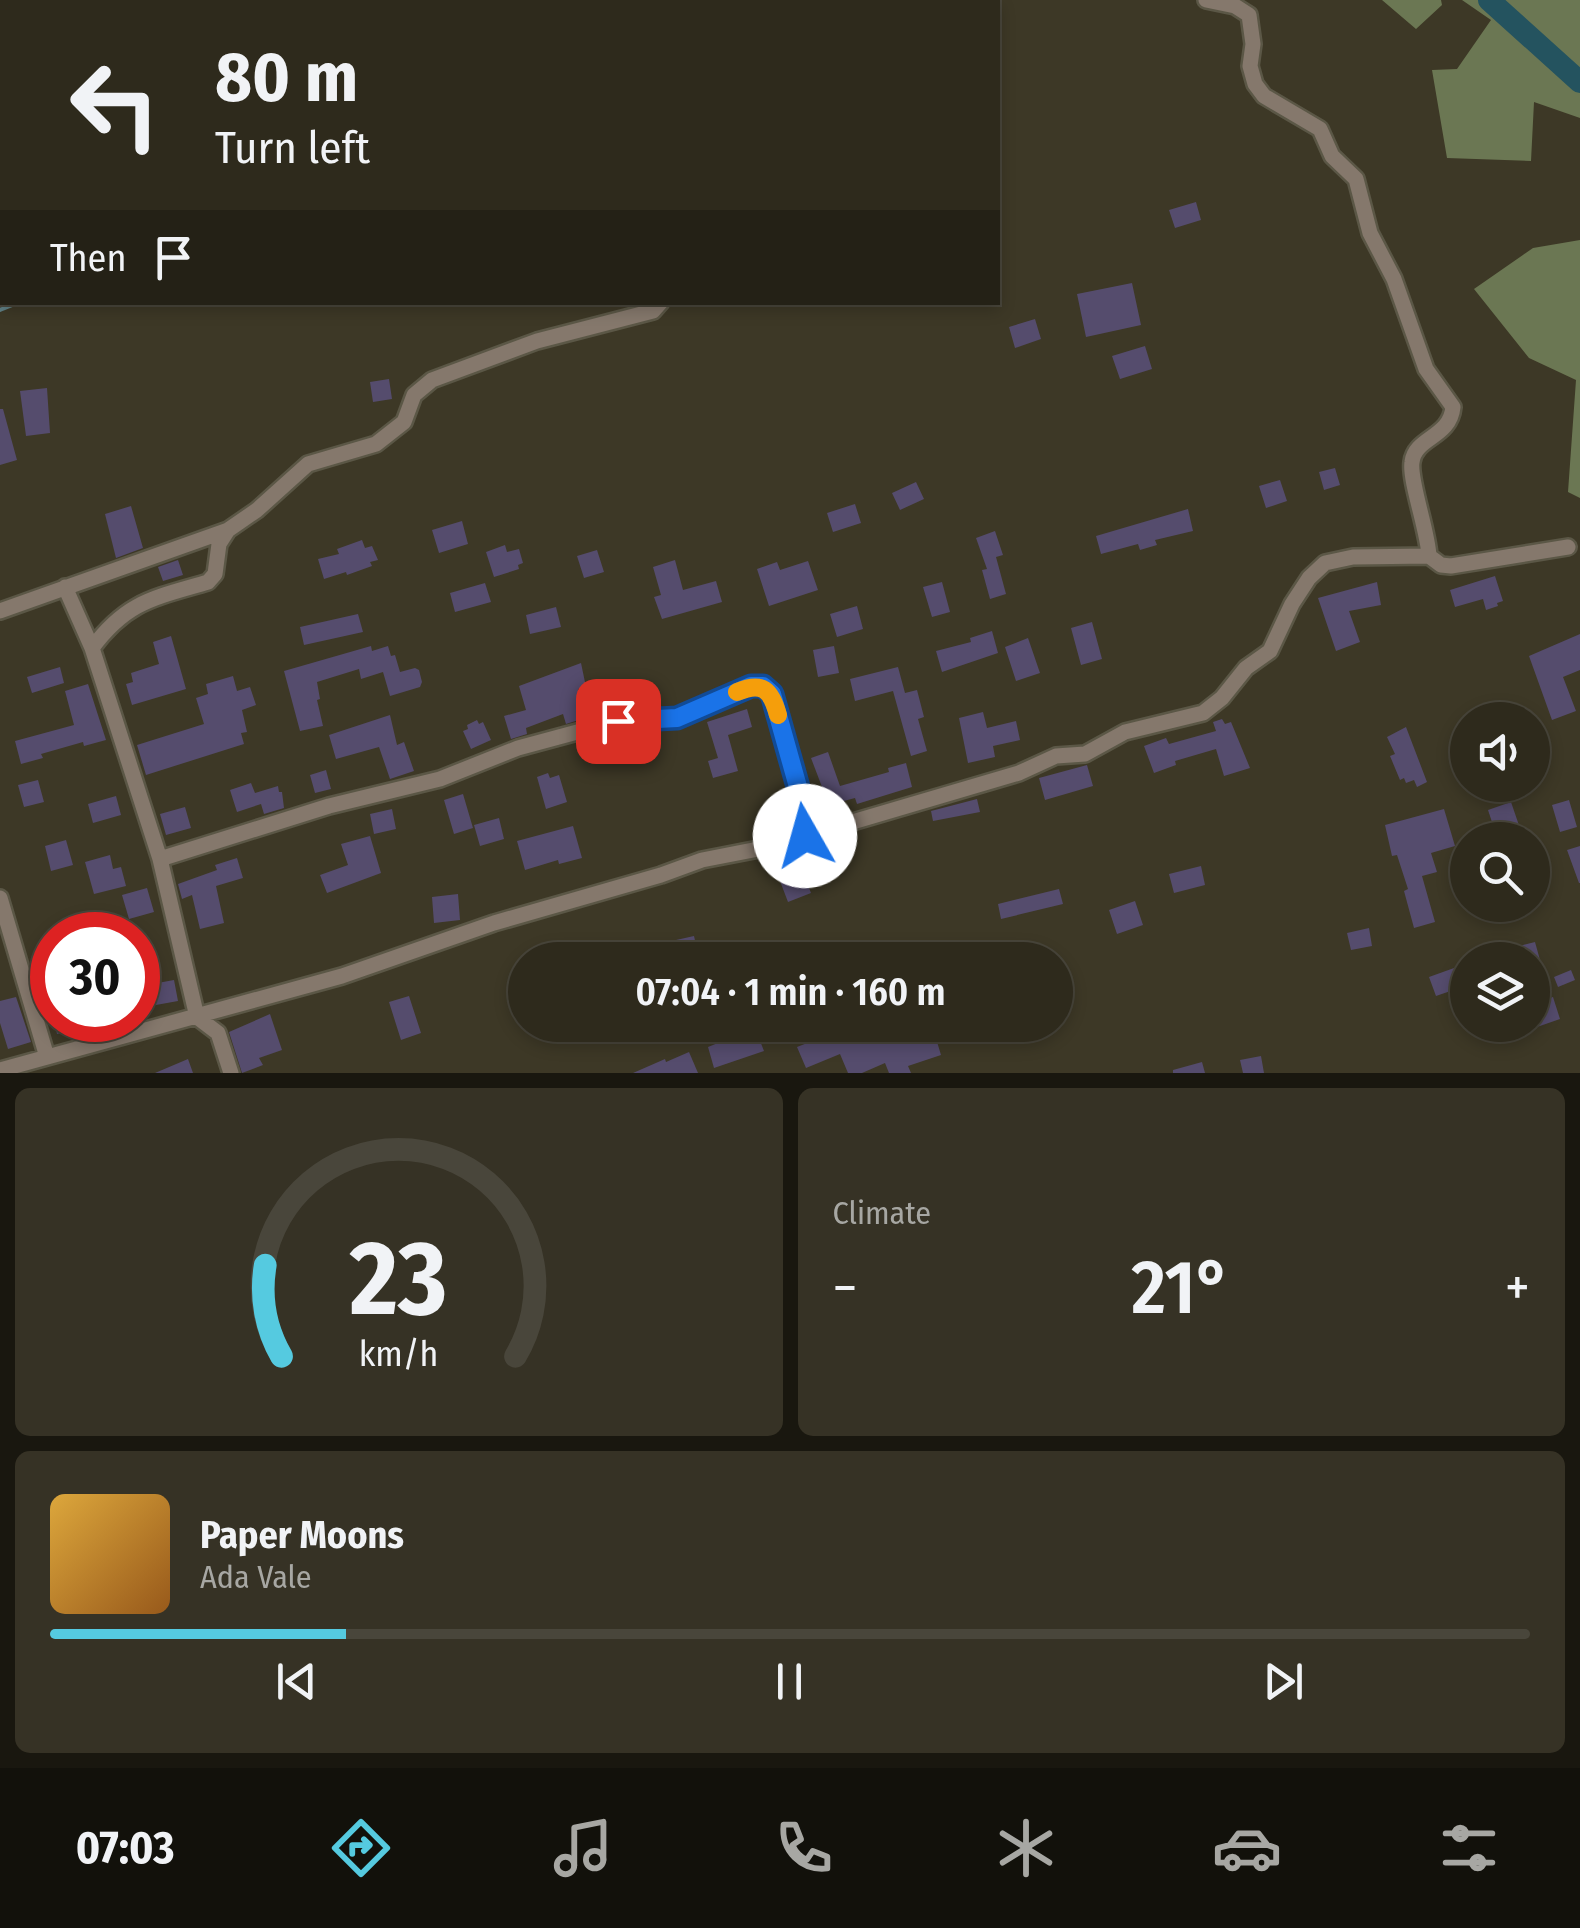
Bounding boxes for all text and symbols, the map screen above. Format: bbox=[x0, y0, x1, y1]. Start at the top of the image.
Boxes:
text: 80 m bbox=[215, 36, 358, 120]
icon: left bbox=[50, 40, 180, 170]
text: Turn left bbox=[215, 121, 370, 175]
icon: arrive bbox=[146, 230, 201, 285]
text: Then bbox=[50, 235, 126, 281]
pin bbox=[576, 679, 661, 764]
icon: arrive bbox=[591, 694, 646, 749]
map controls bbox=[1450, 702, 1550, 1042]
button: sound bbox=[1450, 702, 1550, 802]
position arrow bbox=[753, 784, 857, 888]
button: search bbox=[1450, 822, 1550, 922]
speed limit sign: 30 bbox=[30, 912, 160, 1042]
button: layers bbox=[1450, 942, 1550, 1042]
text: 07:04 · 1 min · 160 m bbox=[636, 969, 945, 1015]
text: Climate bbox=[833, 1194, 931, 1232]
text: 23 bbox=[349, 1217, 447, 1342]
text: 21° bbox=[1131, 1243, 1231, 1333]
text: − bbox=[833, 1255, 857, 1321]
text: + bbox=[1505, 1255, 1530, 1321]
text: km/h bbox=[359, 1333, 439, 1375]
text: Paper Moons bbox=[200, 1512, 404, 1558]
text: Ada Vale bbox=[200, 1558, 312, 1596]
icon: previous bbox=[269, 1654, 324, 1709]
icon: pause bbox=[762, 1654, 817, 1709]
icon: next bbox=[1256, 1654, 1311, 1709]
icon: directions bbox=[326, 1813, 396, 1883]
icon: music bbox=[548, 1813, 618, 1883]
icon: phone bbox=[769, 1813, 839, 1883]
icon: climate bbox=[991, 1813, 1061, 1883]
icon: car bbox=[1212, 1813, 1282, 1883]
icon: filters bbox=[1434, 1813, 1504, 1883]
text: 07:03 bbox=[76, 1821, 174, 1875]

